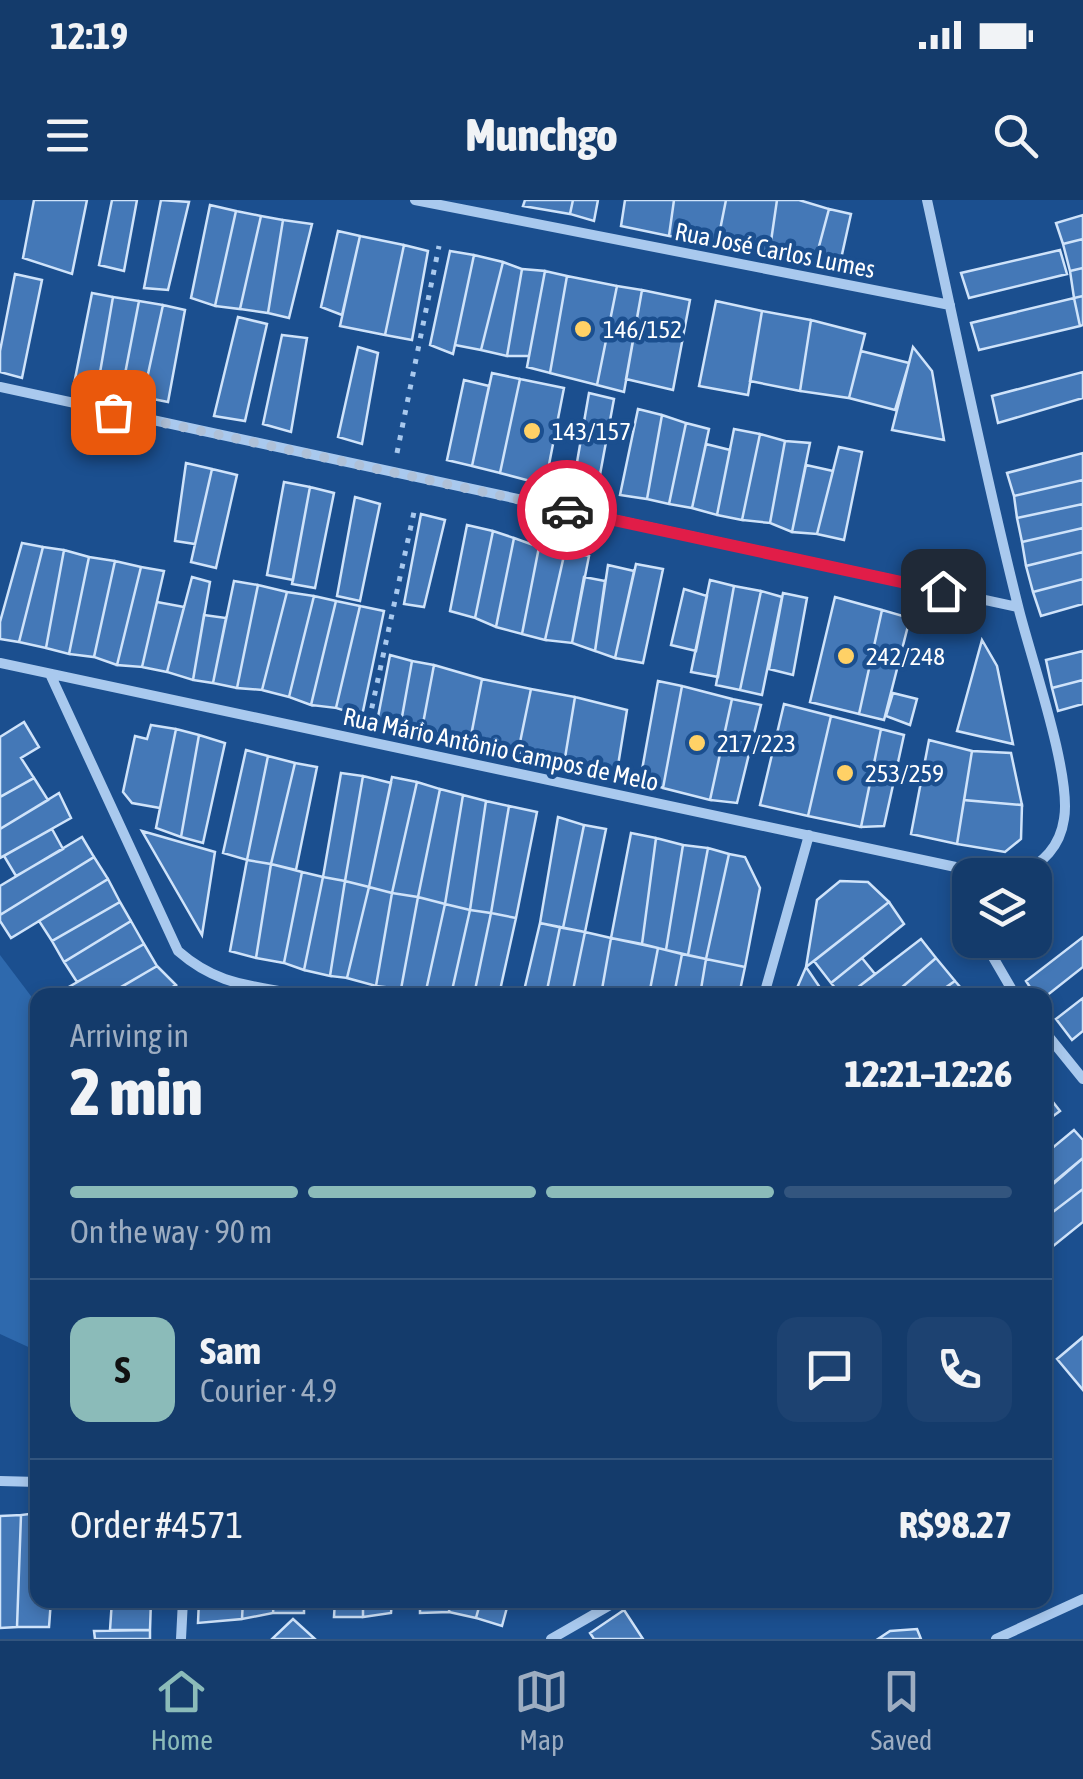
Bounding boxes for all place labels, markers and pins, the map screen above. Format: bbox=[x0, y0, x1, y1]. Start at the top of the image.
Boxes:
place label: 146/152 bbox=[603, 315, 682, 343]
marker: 146/152 bbox=[572, 318, 594, 340]
pin bbox=[71, 370, 156, 455]
place label: 143/157 bbox=[552, 417, 631, 445]
marker: 143/157 bbox=[521, 420, 543, 442]
pin bbox=[901, 549, 986, 634]
place label: 242/248 bbox=[866, 642, 945, 670]
marker: 242/248 bbox=[835, 645, 857, 667]
place label: 217/223 bbox=[717, 729, 796, 757]
marker: 217/223 bbox=[686, 732, 708, 754]
place label: 253/259 bbox=[865, 759, 944, 787]
marker: 253/259 bbox=[834, 762, 856, 784]

